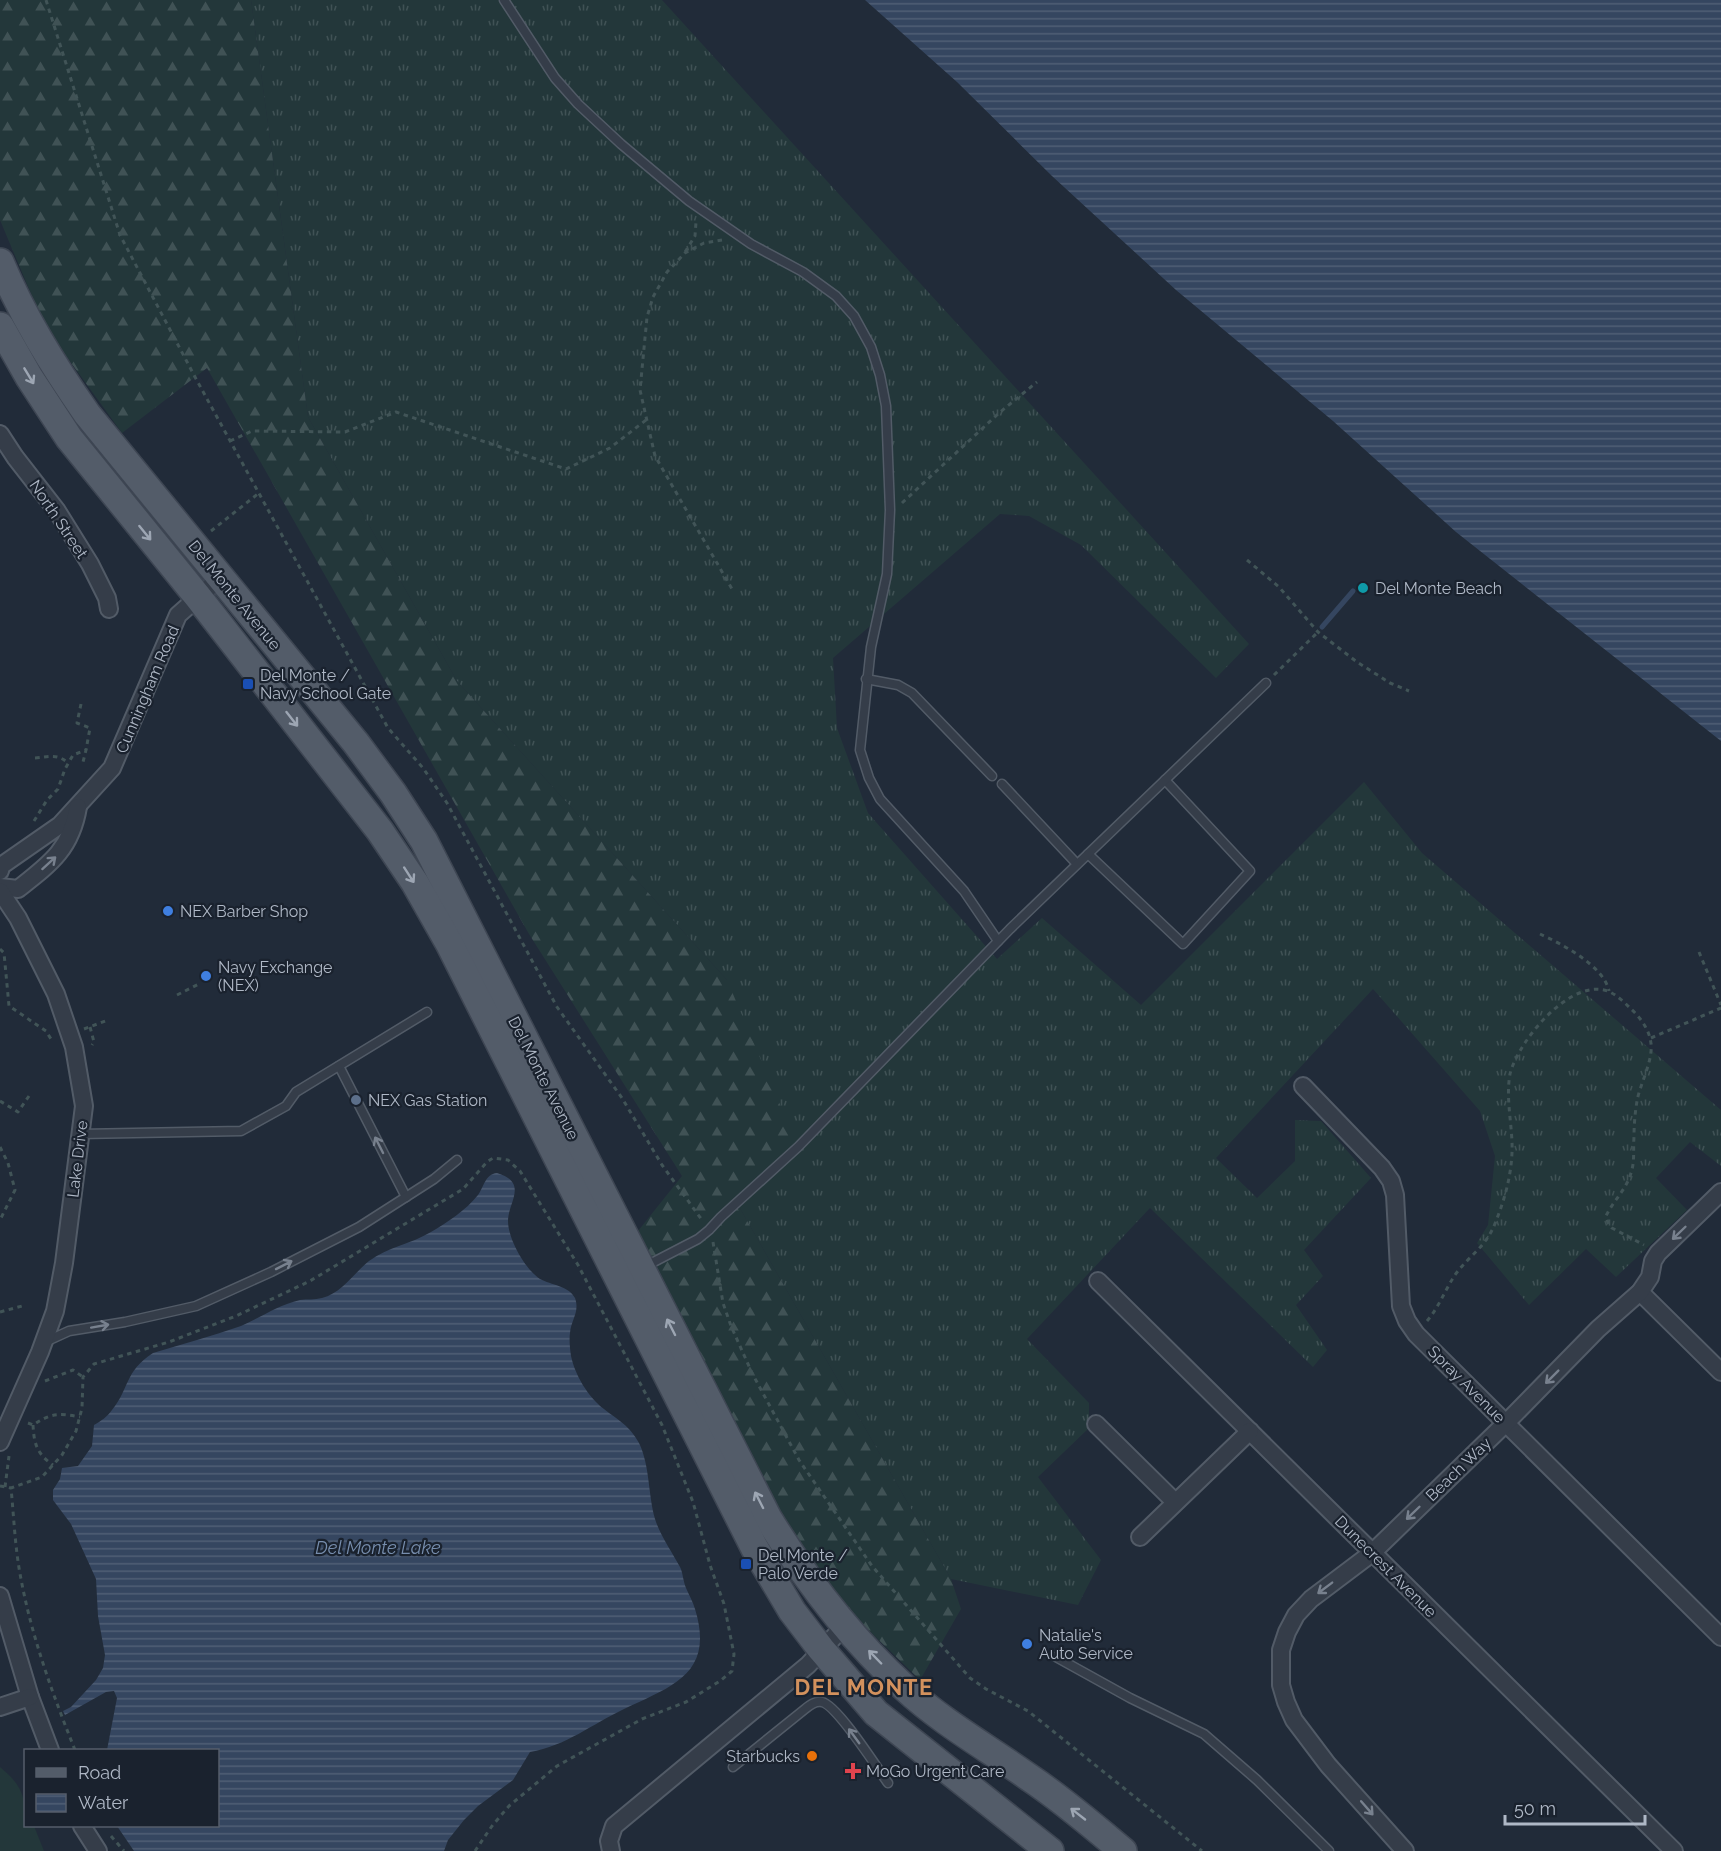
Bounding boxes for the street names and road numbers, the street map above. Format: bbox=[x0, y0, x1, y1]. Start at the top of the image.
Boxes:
street label: North Street bbox=[25, 476, 92, 563]
street label: Del Monte Avenue bbox=[184, 537, 285, 654]
street label: Cunningham Road bbox=[112, 622, 183, 756]
street label: Del Monte Avenue bbox=[504, 1013, 583, 1143]
street label: Lake Drive bbox=[63, 1119, 92, 1199]
street label: Spray Avenue bbox=[1424, 1342, 1509, 1427]
street label: Beach Way bbox=[1422, 1433, 1495, 1505]
street label: Dunecrest Avenue bbox=[1331, 1512, 1440, 1621]

